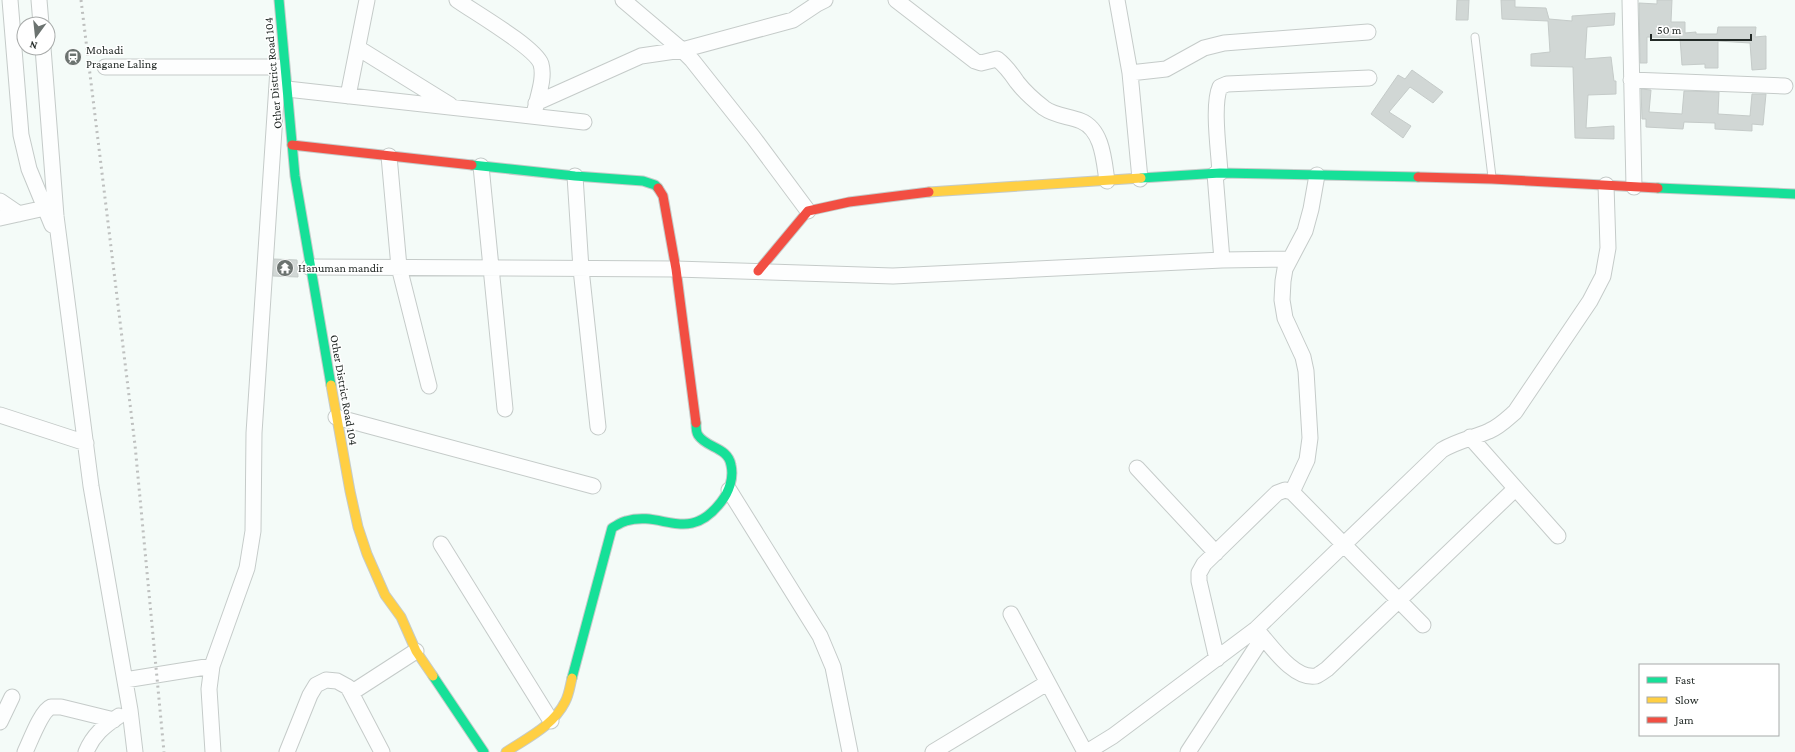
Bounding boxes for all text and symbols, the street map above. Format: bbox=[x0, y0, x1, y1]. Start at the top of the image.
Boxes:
north arrow bbox=[16, 16, 56, 56]
scale bar bbox=[1651, 16, 1751, 42]
street label: Other District Road 104 bbox=[261, 17, 285, 129]
text: 50 m bbox=[1657, 23, 1682, 37]
text: N bbox=[28, 39, 39, 52]
place label: Mohadi Pragane Laling bbox=[86, 43, 157, 71]
station icon: Mohadi Pragane Laling bbox=[63, 47, 83, 67]
temple icon: Hanuman mandir bbox=[275, 258, 295, 278]
place label: Hanuman mandir bbox=[298, 261, 384, 275]
street label: Other District Road 104 bbox=[327, 334, 361, 446]
legend bbox=[1639, 664, 1779, 736]
text: Fast bbox=[1675, 673, 1696, 687]
text: Slow bbox=[1675, 693, 1699, 707]
text: Jam bbox=[1674, 713, 1694, 727]

